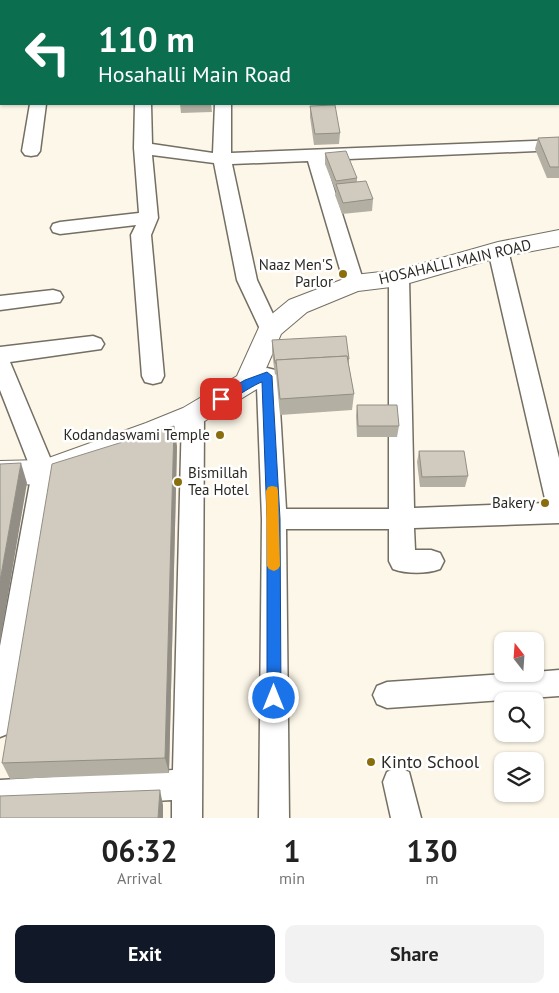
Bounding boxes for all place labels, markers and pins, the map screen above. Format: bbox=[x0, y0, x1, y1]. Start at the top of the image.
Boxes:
place label: Naaz Men'S Parlor bbox=[259, 255, 333, 291]
marker: Naaz Men'S Parlor bbox=[337, 268, 349, 280]
pin bbox=[200, 378, 242, 420]
place label: Kodandaswami Temple bbox=[63, 425, 210, 444]
marker: Kodandaswami Temple bbox=[214, 429, 226, 441]
place label: Bismillah Tea Hotel bbox=[188, 463, 249, 499]
marker: Bismillah Tea Hotel bbox=[172, 476, 184, 488]
place label: Bakery bbox=[492, 493, 535, 512]
marker: Bakery bbox=[539, 497, 551, 509]
place label: Kinto School bbox=[381, 750, 480, 773]
marker: Kinto School bbox=[365, 756, 377, 768]

